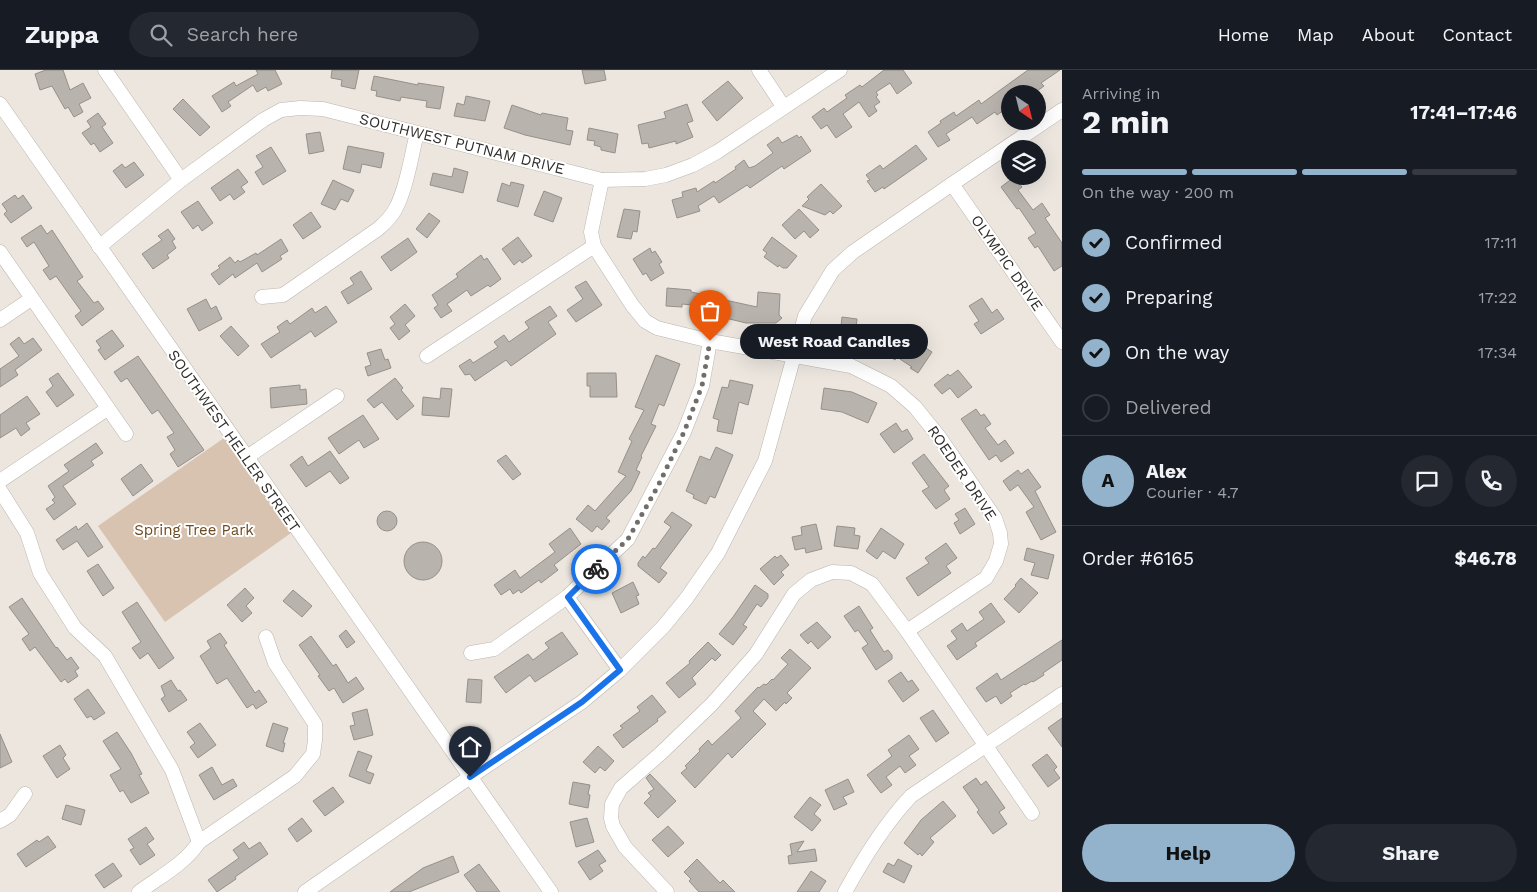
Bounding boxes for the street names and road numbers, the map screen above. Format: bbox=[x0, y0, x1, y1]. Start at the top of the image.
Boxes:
street label: SOUTHWEST PUTNAM DRIVE bbox=[358, 110, 566, 178]
street label: OLYMPIC DRIVE bbox=[967, 212, 1047, 314]
street label: SOUTHWEST HELLER STREET bbox=[164, 347, 304, 535]
street label: ROEDER DRIVE bbox=[924, 422, 1000, 524]

